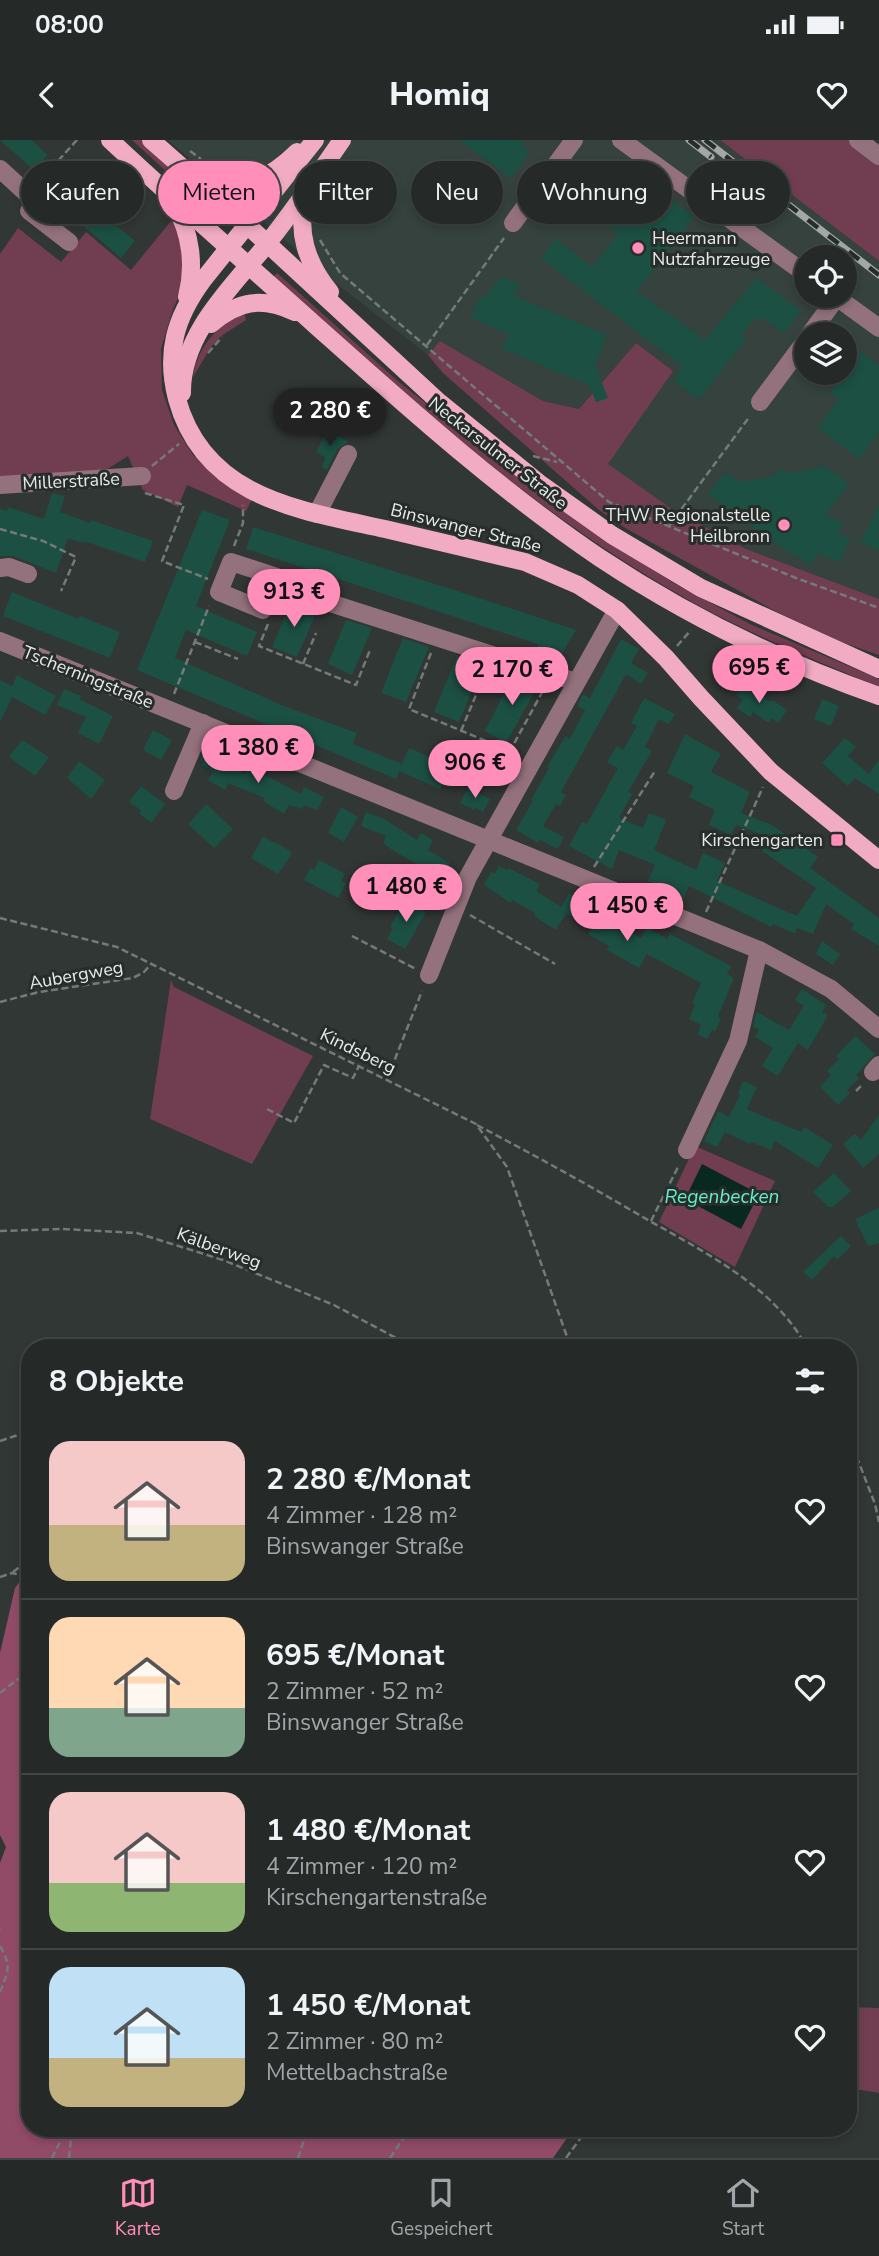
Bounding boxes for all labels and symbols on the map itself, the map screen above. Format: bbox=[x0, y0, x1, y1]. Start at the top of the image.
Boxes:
place label: Heermann Nutzfahrzeuge bbox=[652, 226, 770, 271]
marker: Heermann Nutzfahrzeuge bbox=[630, 240, 646, 256]
pin: 2 280 € bbox=[265, 388, 395, 448]
street label: Neckarsulmer Straße bbox=[424, 391, 572, 515]
street label: Millerstraße bbox=[22, 466, 120, 496]
street label: Binswanger Straße bbox=[388, 498, 544, 558]
place label: THW Regionalstelle Heilbronn bbox=[605, 503, 770, 548]
marker: THW Regionalstelle Heilbronn bbox=[776, 517, 792, 533]
pin: 913 € bbox=[245, 570, 343, 629]
street label: Tscherningstraße bbox=[19, 640, 157, 714]
pin: 695 € bbox=[710, 645, 808, 705]
pin: 2 170 € bbox=[447, 648, 577, 707]
pin: 1 380 € bbox=[193, 726, 323, 785]
pin: 906 € bbox=[426, 740, 524, 800]
place label: Kirschengarten bbox=[701, 828, 823, 852]
marker: Kirschengarten bbox=[829, 832, 845, 848]
pin: 1 480 € bbox=[341, 864, 471, 924]
pin: 1 450 € bbox=[562, 884, 692, 943]
street label: Aubergweg bbox=[27, 955, 125, 995]
street label: Kindsberg bbox=[316, 1022, 400, 1080]
water label: Regenbecken bbox=[665, 1184, 779, 1210]
street label: Kälberweg bbox=[173, 1222, 265, 1274]

